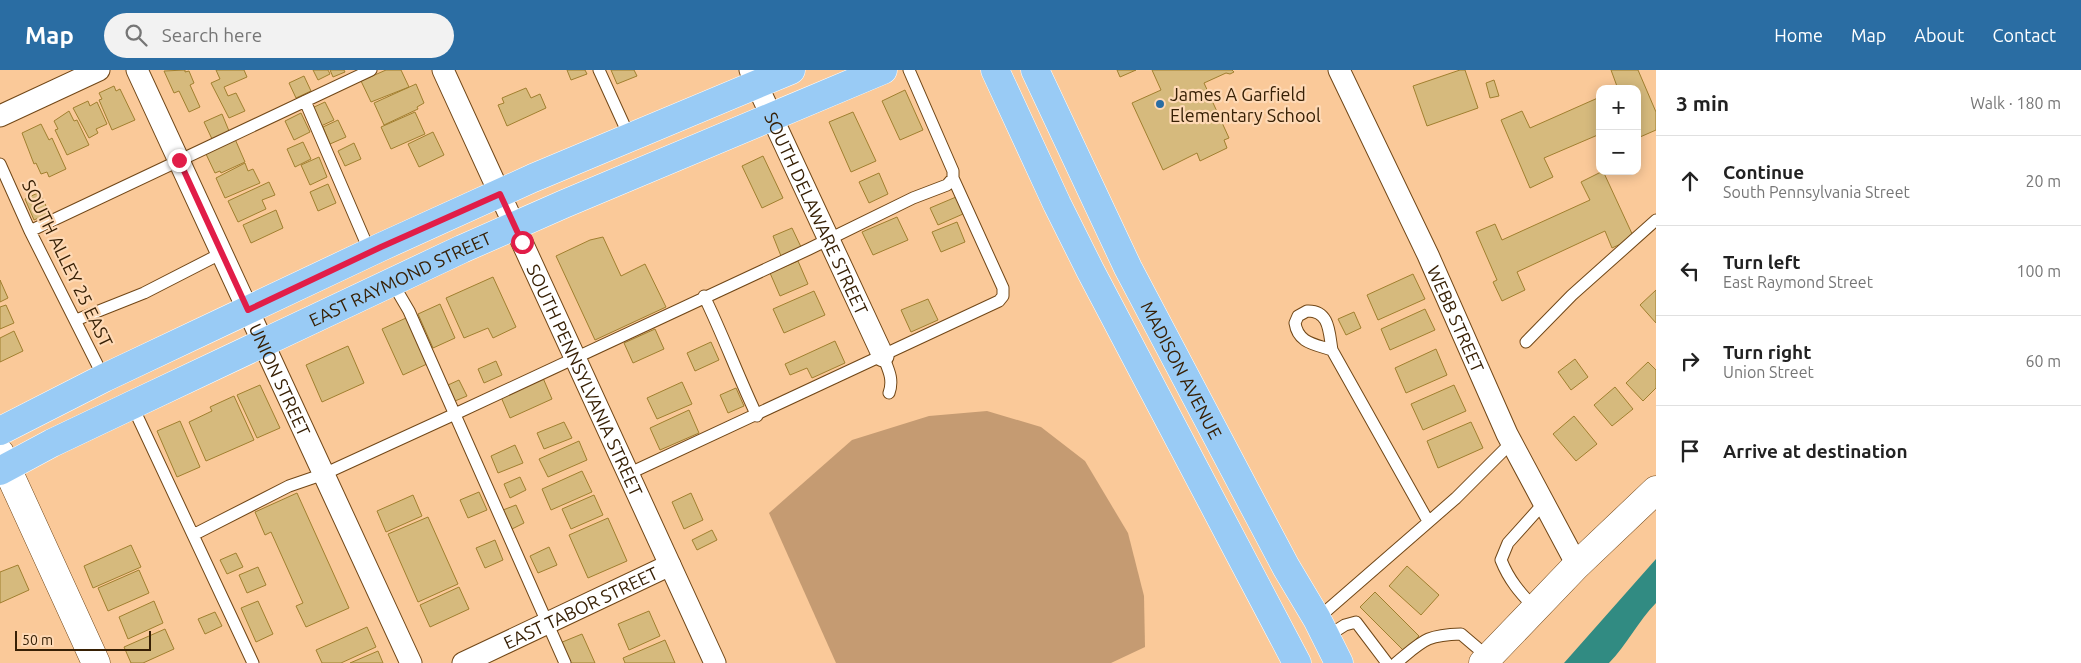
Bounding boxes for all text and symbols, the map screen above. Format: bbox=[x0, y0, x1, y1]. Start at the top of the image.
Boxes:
search box bbox=[104, 13, 454, 58]
icon: search bbox=[122, 21, 150, 49]
text: Map bbox=[25, 22, 74, 49]
text: Search here bbox=[162, 24, 262, 46]
text: Home bbox=[1774, 25, 1823, 45]
text: Map bbox=[1851, 25, 1886, 45]
text: About bbox=[1914, 25, 1964, 45]
text: Contact bbox=[1992, 25, 2056, 45]
place label: James A Garfield Elementary School bbox=[1170, 84, 1321, 125]
map controls bbox=[1596, 85, 1641, 175]
button: + bbox=[1596, 85, 1641, 130]
text: 3 min bbox=[1676, 91, 1729, 115]
text: Walk · 180 m bbox=[1970, 94, 2061, 112]
marker: James A Garfield Elementary School bbox=[1154, 98, 1166, 110]
street label: SOUTH DELAWARE STREET bbox=[761, 109, 872, 318]
button: − bbox=[1596, 130, 1641, 175]
route end bbox=[168, 149, 191, 172]
text: Continue bbox=[1723, 161, 1804, 183]
icon: ahead bbox=[1676, 167, 1704, 195]
text: 20 m bbox=[2025, 172, 2061, 190]
street label: SOUTH ALLEY 25 EAST bbox=[19, 176, 117, 350]
text: South Pennsylvania Street bbox=[1723, 183, 1910, 201]
street label: EAST RAYMOND STREET bbox=[306, 227, 494, 330]
route start bbox=[511, 231, 534, 254]
text: Turn left bbox=[1723, 251, 1801, 273]
icon: left bbox=[1676, 257, 1704, 285]
street label: SOUTH PENNSYLVANIA STREET bbox=[523, 261, 647, 499]
street label: WEBB STREET bbox=[1424, 262, 1488, 375]
text: 100 m bbox=[2016, 262, 2061, 280]
text: East Raymond Street bbox=[1723, 273, 1873, 291]
street label: MADISON AVENUE bbox=[1137, 298, 1226, 442]
street label: UNION STREET bbox=[245, 320, 315, 439]
text: Turn right bbox=[1723, 341, 1811, 363]
icon: right bbox=[1676, 347, 1704, 375]
text: 60 m bbox=[2025, 352, 2061, 370]
text: Union Street bbox=[1723, 363, 1814, 381]
icon: arrive bbox=[1676, 437, 1704, 465]
text: Arrive at destination bbox=[1723, 440, 1908, 462]
street label: EAST TABOR STREET bbox=[500, 562, 661, 652]
scale bar bbox=[15, 628, 151, 651]
text: 50 m bbox=[22, 632, 53, 648]

